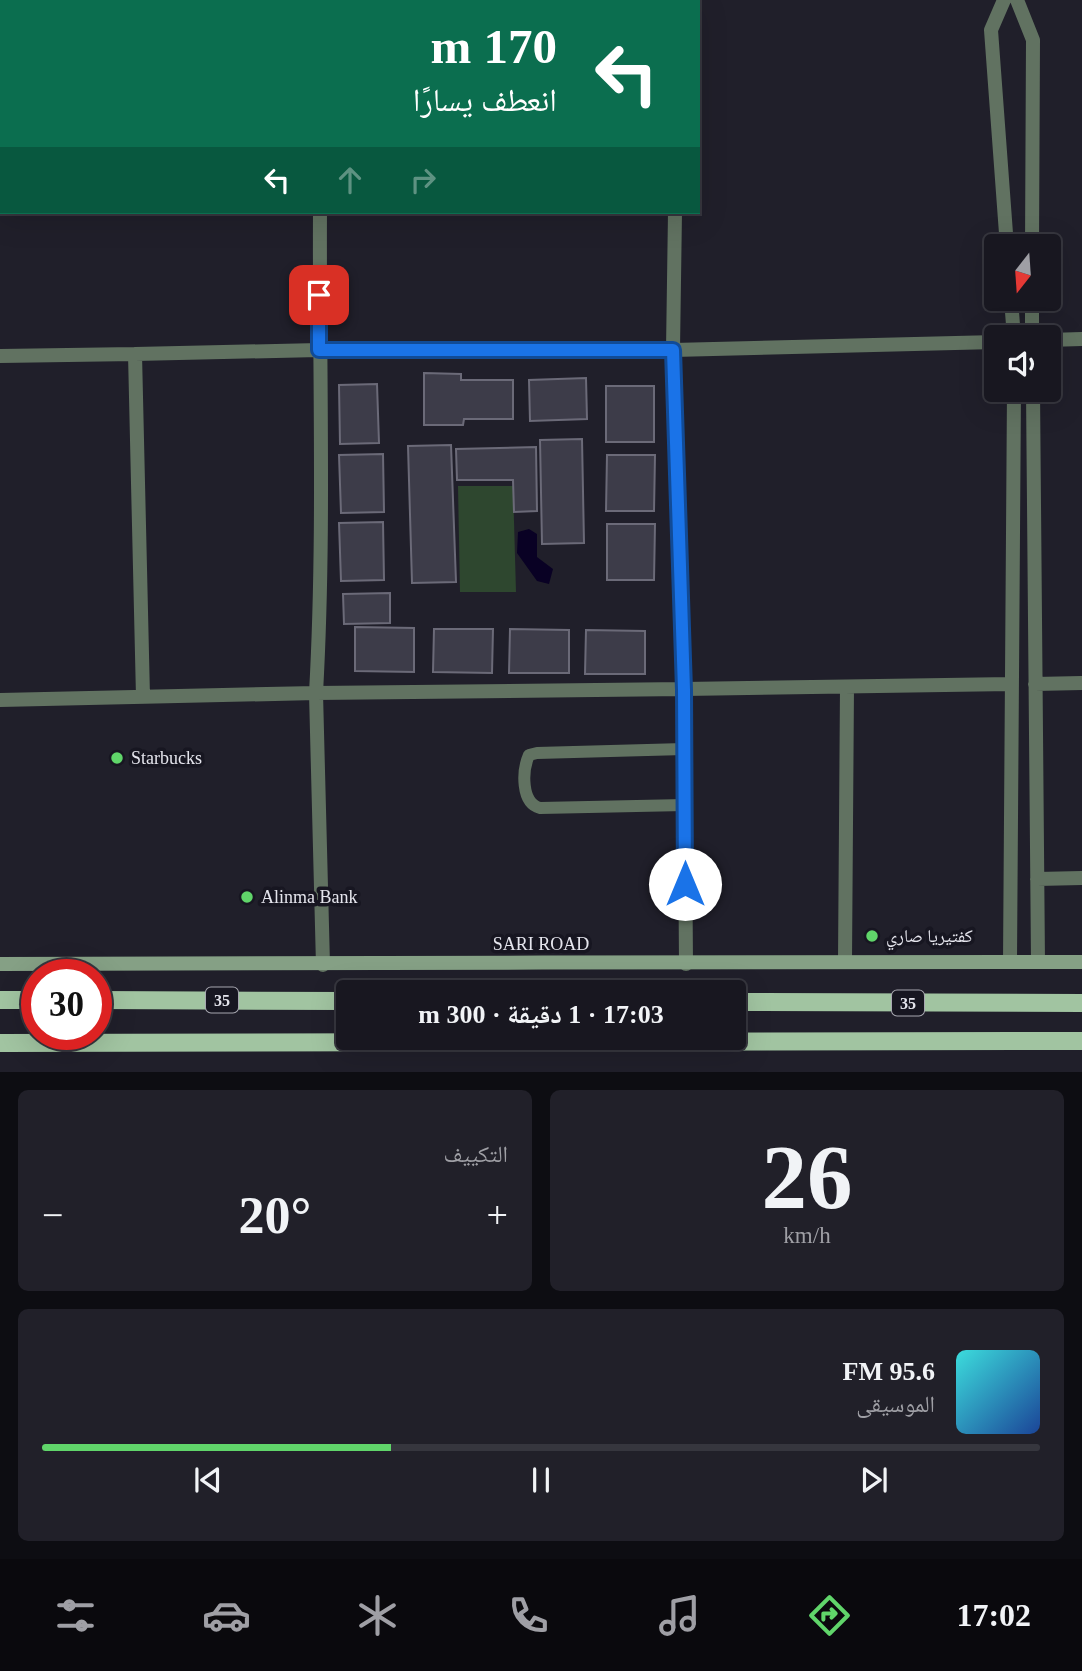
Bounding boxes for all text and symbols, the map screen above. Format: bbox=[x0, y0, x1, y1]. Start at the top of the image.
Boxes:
text: 170 m bbox=[430, 19, 557, 74]
icon: left bbox=[581, 28, 672, 119]
text: انعطف يسارًا bbox=[413, 82, 557, 118]
icon: left bbox=[258, 161, 296, 199]
icon: ahead bbox=[331, 161, 369, 199]
icon: right bbox=[404, 161, 442, 199]
north arrow bbox=[984, 234, 1060, 312]
map controls bbox=[984, 234, 1061, 402]
pin bbox=[289, 265, 349, 325]
icon: arrive bbox=[300, 276, 338, 314]
button: sound bbox=[984, 325, 1061, 402]
place label: Starbucks bbox=[131, 748, 202, 768]
marker: Starbucks bbox=[109, 750, 125, 766]
position arrow bbox=[648, 847, 722, 921]
place label: Alinma Bank bbox=[261, 887, 358, 907]
marker: Alinma Bank bbox=[239, 889, 255, 905]
place label: كفتيريا صاري bbox=[886, 926, 973, 951]
marker: كفتيريا صاري bbox=[864, 928, 880, 944]
street label: SARI ROAD bbox=[493, 934, 589, 954]
speed limit sign: 30 bbox=[21, 959, 112, 1050]
road number: 35 bbox=[206, 988, 238, 1012]
road number: 35 bbox=[892, 990, 924, 1015]
text: 17:03 · 1 دقيقة · 300 m bbox=[418, 1000, 664, 1029]
text: 26 bbox=[762, 1127, 853, 1228]
text: التكييف bbox=[443, 1142, 508, 1167]
text: 20° bbox=[239, 1187, 311, 1244]
text: − bbox=[42, 1194, 63, 1236]
text: + bbox=[487, 1194, 508, 1236]
text: km/h bbox=[783, 1223, 831, 1248]
text: 95.6 FM bbox=[843, 1357, 935, 1386]
text: الموسيقى bbox=[856, 1392, 935, 1417]
icon: previous bbox=[189, 1461, 227, 1499]
icon: pause bbox=[522, 1461, 560, 1499]
icon: next bbox=[855, 1461, 893, 1499]
icon: filters bbox=[51, 1591, 100, 1640]
icon: car bbox=[202, 1591, 251, 1640]
icon: climate bbox=[353, 1591, 402, 1640]
icon: phone bbox=[504, 1591, 553, 1640]
icon: music bbox=[655, 1591, 704, 1640]
icon: directions bbox=[805, 1591, 854, 1640]
text: 17:02 bbox=[956, 1597, 1031, 1633]

